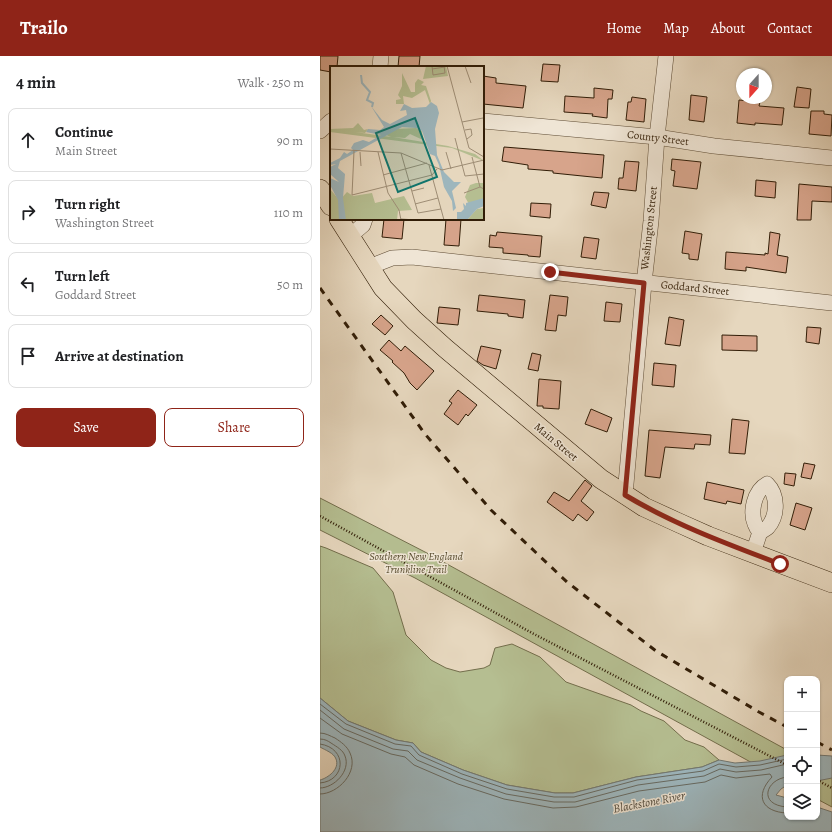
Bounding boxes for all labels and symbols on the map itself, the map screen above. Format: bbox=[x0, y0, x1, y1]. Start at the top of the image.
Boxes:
inset map bbox=[330, 66, 484, 220]
north arrow bbox=[736, 68, 772, 104]
street label: County Street bbox=[626, 127, 690, 149]
street label: Washington Street bbox=[637, 185, 661, 271]
route end bbox=[541, 263, 559, 281]
street label: Goddard Street bbox=[660, 277, 730, 299]
street label: Main Street bbox=[531, 419, 581, 465]
park label: Southern New England Trunkline Trail bbox=[369, 549, 463, 577]
route start bbox=[771, 555, 789, 573]
water label: Blackstone River bbox=[612, 787, 687, 817]

